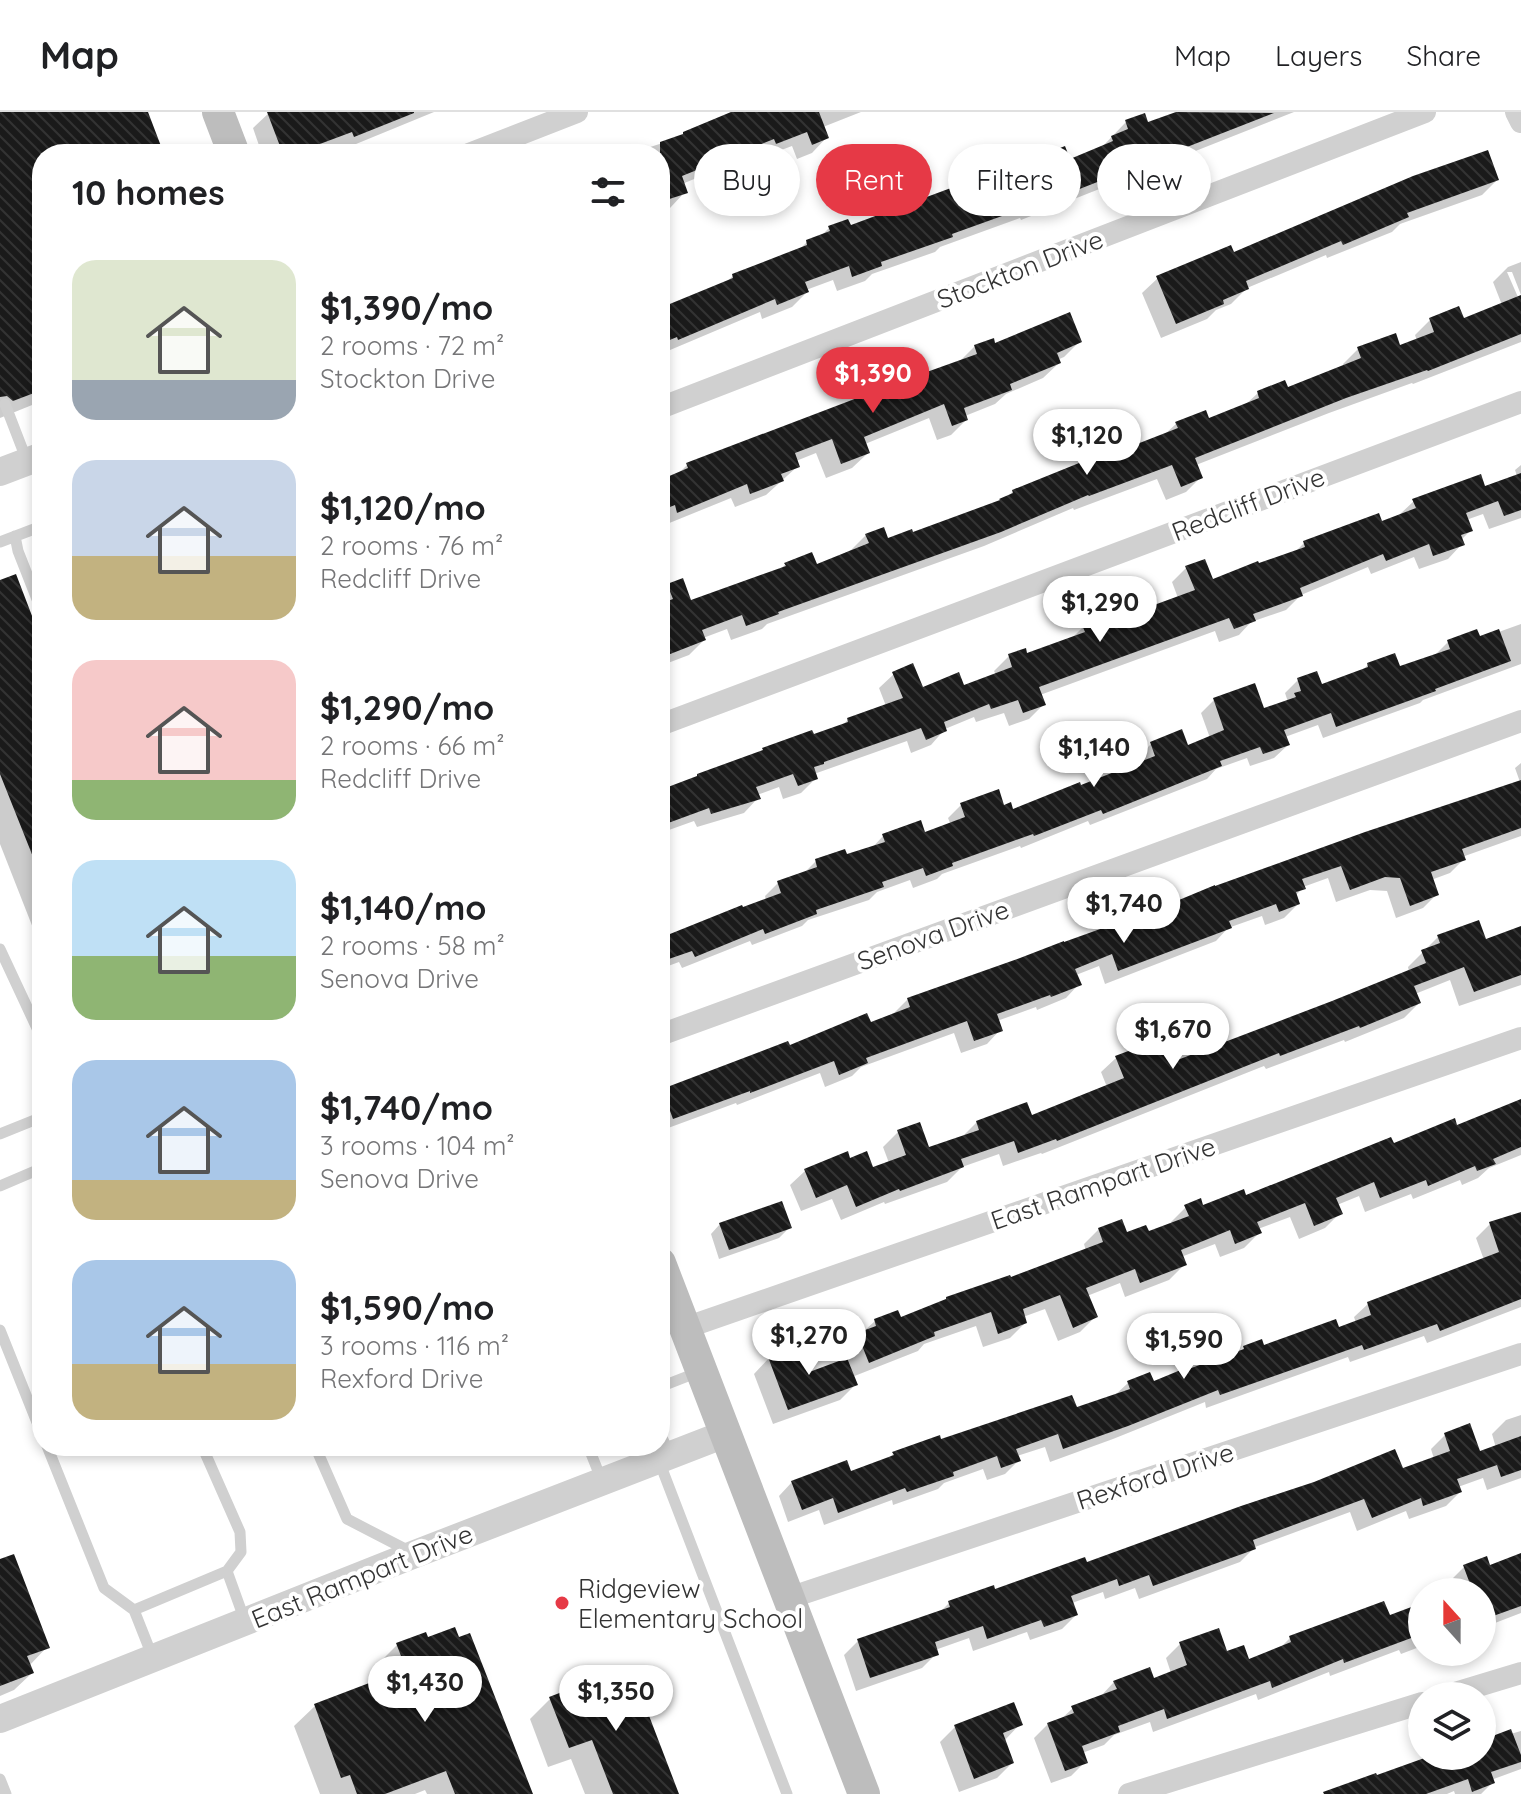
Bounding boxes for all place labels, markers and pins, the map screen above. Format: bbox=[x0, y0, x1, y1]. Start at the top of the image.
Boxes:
pin: $1,390 bbox=[808, 347, 938, 415]
pin: $1,120 bbox=[1022, 409, 1152, 477]
pin: $1,290 bbox=[1035, 576, 1165, 644]
pin: $1,140 bbox=[1029, 721, 1159, 789]
pin: $1,740 bbox=[1059, 877, 1189, 945]
pin: $1,670 bbox=[1108, 1003, 1238, 1071]
pin: $1,270 bbox=[744, 1309, 874, 1377]
pin: $1,590 bbox=[1119, 1313, 1249, 1381]
place label: Ridgeview Elementary School bbox=[578, 1572, 803, 1635]
marker: Ridgeview Elementary School bbox=[553, 1594, 571, 1612]
pin: $1,430 bbox=[360, 1656, 490, 1724]
pin: $1,350 bbox=[551, 1665, 681, 1733]

